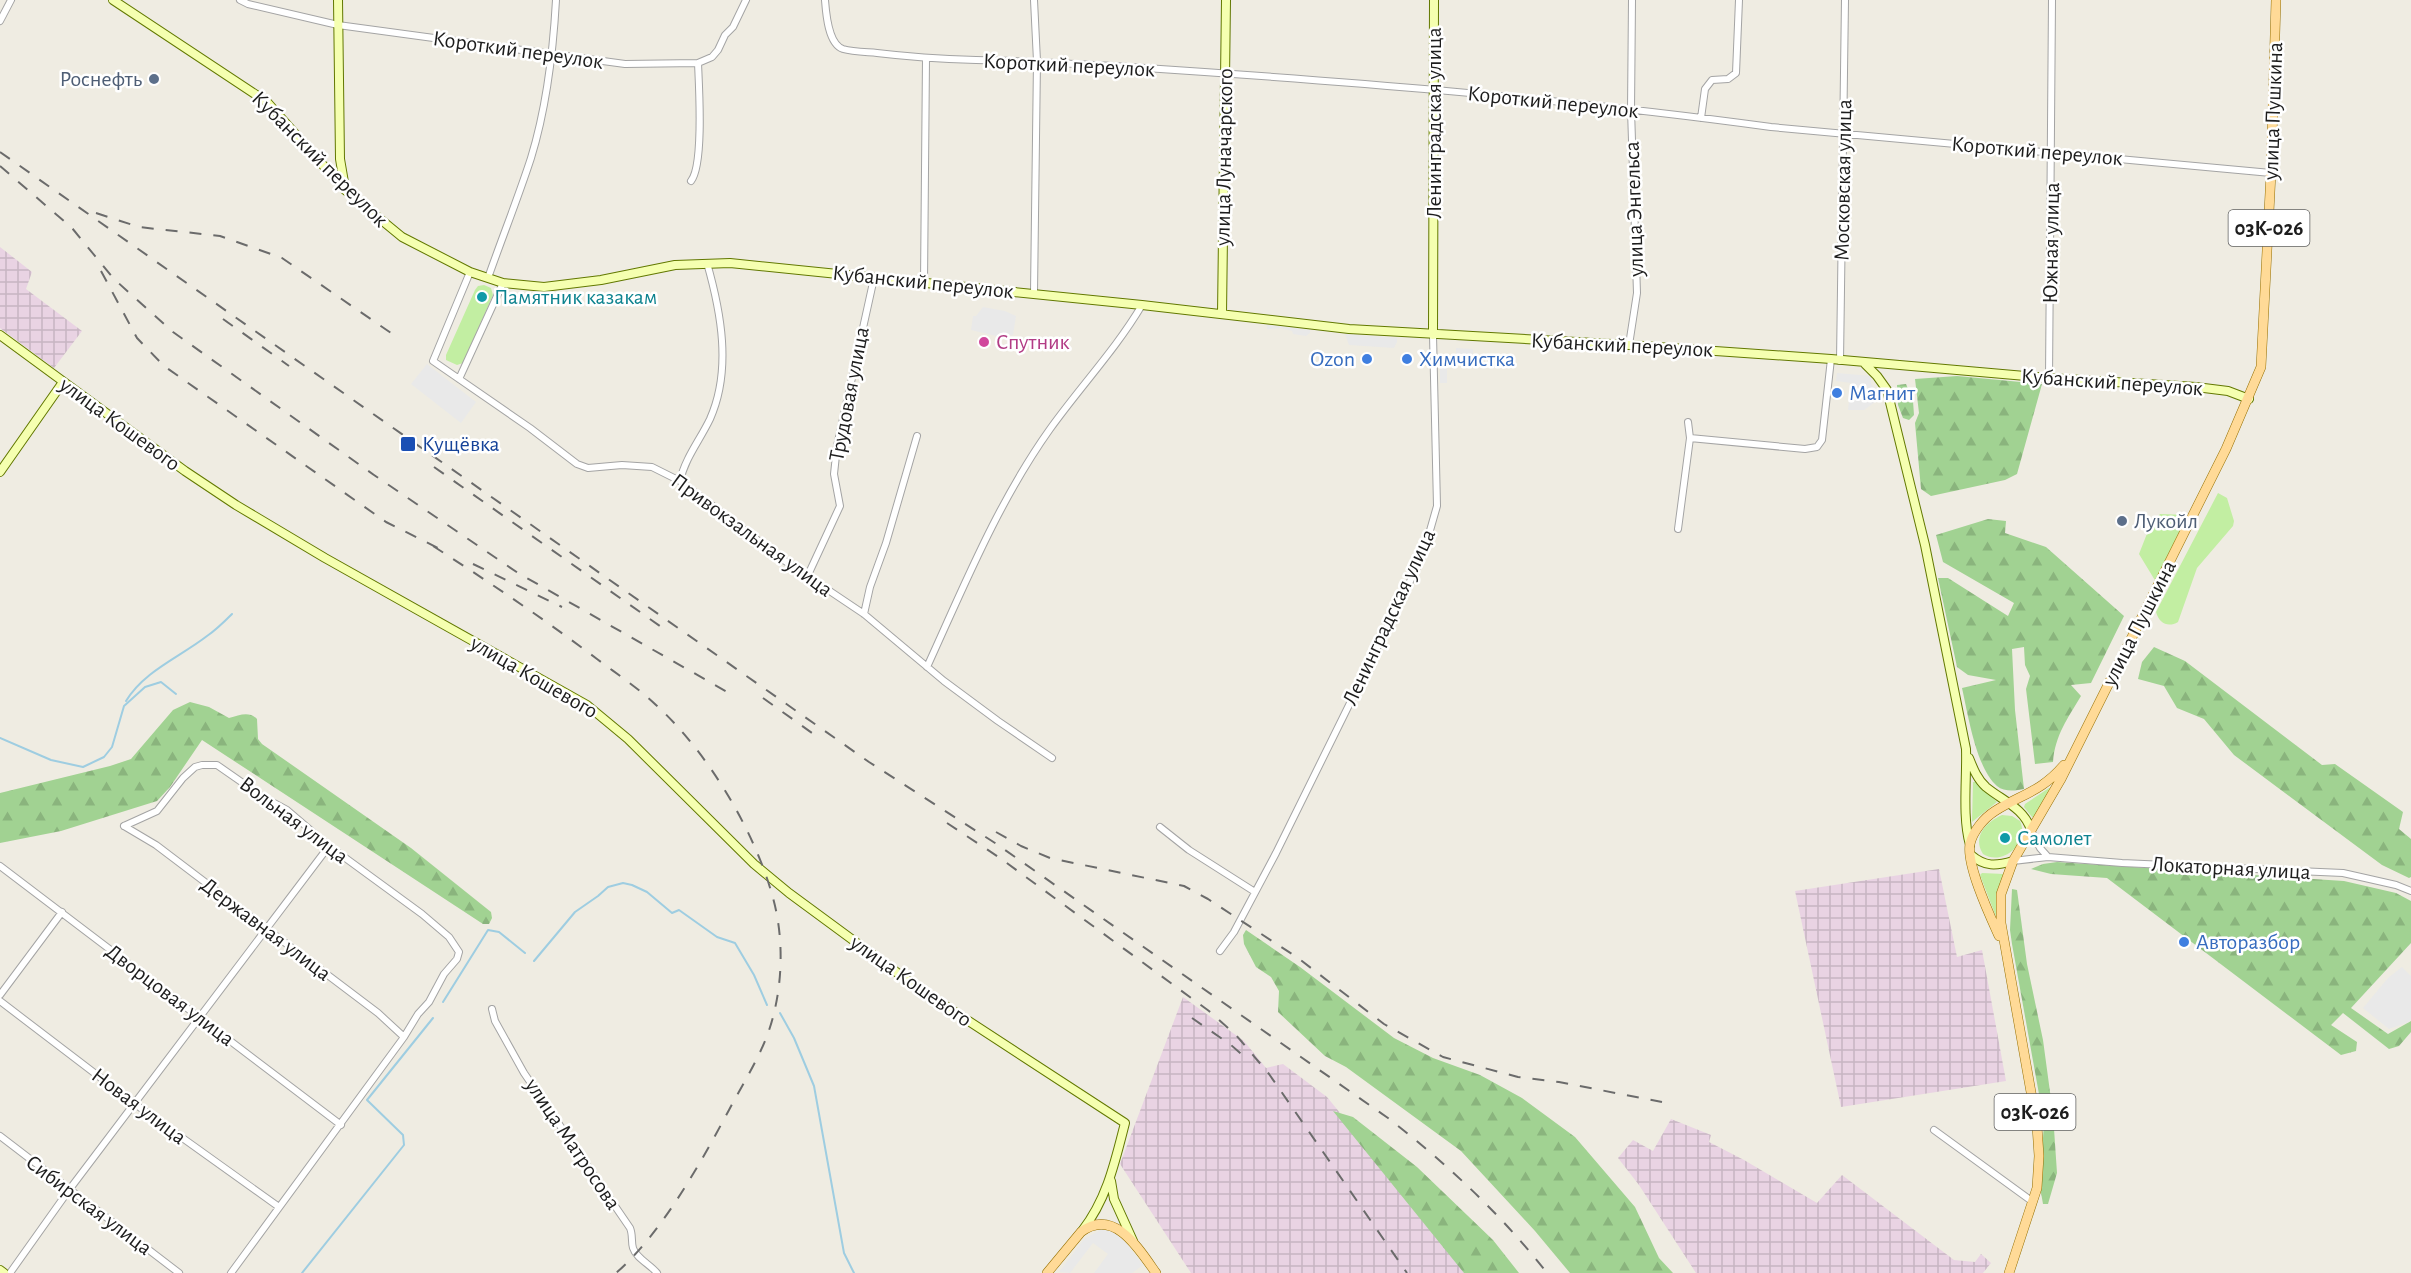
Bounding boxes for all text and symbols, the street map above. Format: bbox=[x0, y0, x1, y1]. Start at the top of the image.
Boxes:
street label: Короткий переулок bbox=[431, 27, 605, 73]
street label: Ленинградская улица bbox=[1423, 27, 1445, 219]
street label: улица Пушкина bbox=[2260, 42, 2286, 181]
street label: Короткий переулок bbox=[983, 50, 1155, 80]
place label: Роснефть bbox=[60, 68, 143, 90]
street label: улица Луначарского bbox=[1211, 68, 1237, 247]
marker: Роснефть bbox=[147, 72, 161, 86]
street label: Короткий переулок bbox=[1466, 82, 1640, 122]
street label: Кубанский переулок bbox=[248, 87, 392, 231]
street label: Московская улица bbox=[1831, 99, 1855, 261]
street label: Короткий переулок bbox=[1950, 133, 2124, 169]
street label: улица Энгельса bbox=[1621, 141, 1647, 278]
street label: Южная улица bbox=[2039, 182, 2063, 304]
road number: 03К-026 bbox=[2228, 210, 2310, 246]
street label: Кубанский переулок bbox=[831, 262, 1015, 302]
place label: Памятник казакам bbox=[494, 286, 657, 308]
marker: Памятник казакам bbox=[475, 290, 489, 304]
street label: Трудовая улица bbox=[825, 325, 873, 463]
street label: Кубанский переулок bbox=[1530, 329, 1714, 361]
place label: Спутник bbox=[996, 331, 1070, 353]
marker: Спутник bbox=[977, 335, 991, 349]
place label: Ozon bbox=[1310, 348, 1355, 370]
place label: Химчистка bbox=[1419, 348, 1515, 370]
marker: Ozon bbox=[1360, 352, 1374, 366]
marker: Химчистка bbox=[1400, 352, 1414, 366]
street label: Кубанский переулок bbox=[2020, 365, 2204, 399]
street label: улица Кошевого bbox=[55, 373, 184, 475]
place label: Магнит bbox=[1849, 382, 1916, 404]
marker: Магнит bbox=[1830, 386, 1844, 400]
place label: Кущёвка bbox=[422, 433, 500, 455]
marker: Кущёвка bbox=[399, 435, 417, 453]
street label: Привокзальная улица bbox=[667, 469, 837, 601]
place label: Лукойл bbox=[2134, 510, 2198, 532]
marker: Лукойл bbox=[2115, 514, 2129, 528]
street label: Ленинградская улица bbox=[1339, 526, 1439, 708]
street label: улица Пушкина bbox=[2097, 557, 2180, 690]
street label: улица Кошевого bbox=[466, 631, 601, 722]
street label: Вольная улица bbox=[236, 772, 352, 868]
place label: Самолет bbox=[2017, 827, 2093, 849]
marker: Самолет bbox=[1998, 831, 2012, 845]
street label: Локаторная улица bbox=[2151, 853, 2311, 883]
street label: Державная улица bbox=[197, 873, 335, 985]
street label: улица Кошевого bbox=[845, 930, 976, 1031]
place label: Авторазбор bbox=[2196, 931, 2300, 953]
marker: Авторазбор bbox=[2177, 935, 2191, 949]
street label: Дворцовая улица bbox=[102, 940, 238, 1050]
street label: Новая улица bbox=[88, 1064, 190, 1148]
street label: улица Матросова bbox=[521, 1074, 625, 1214]
road number: 03К-026 bbox=[1994, 1094, 2076, 1130]
street label: Сибирская улица bbox=[22, 1151, 156, 1259]

